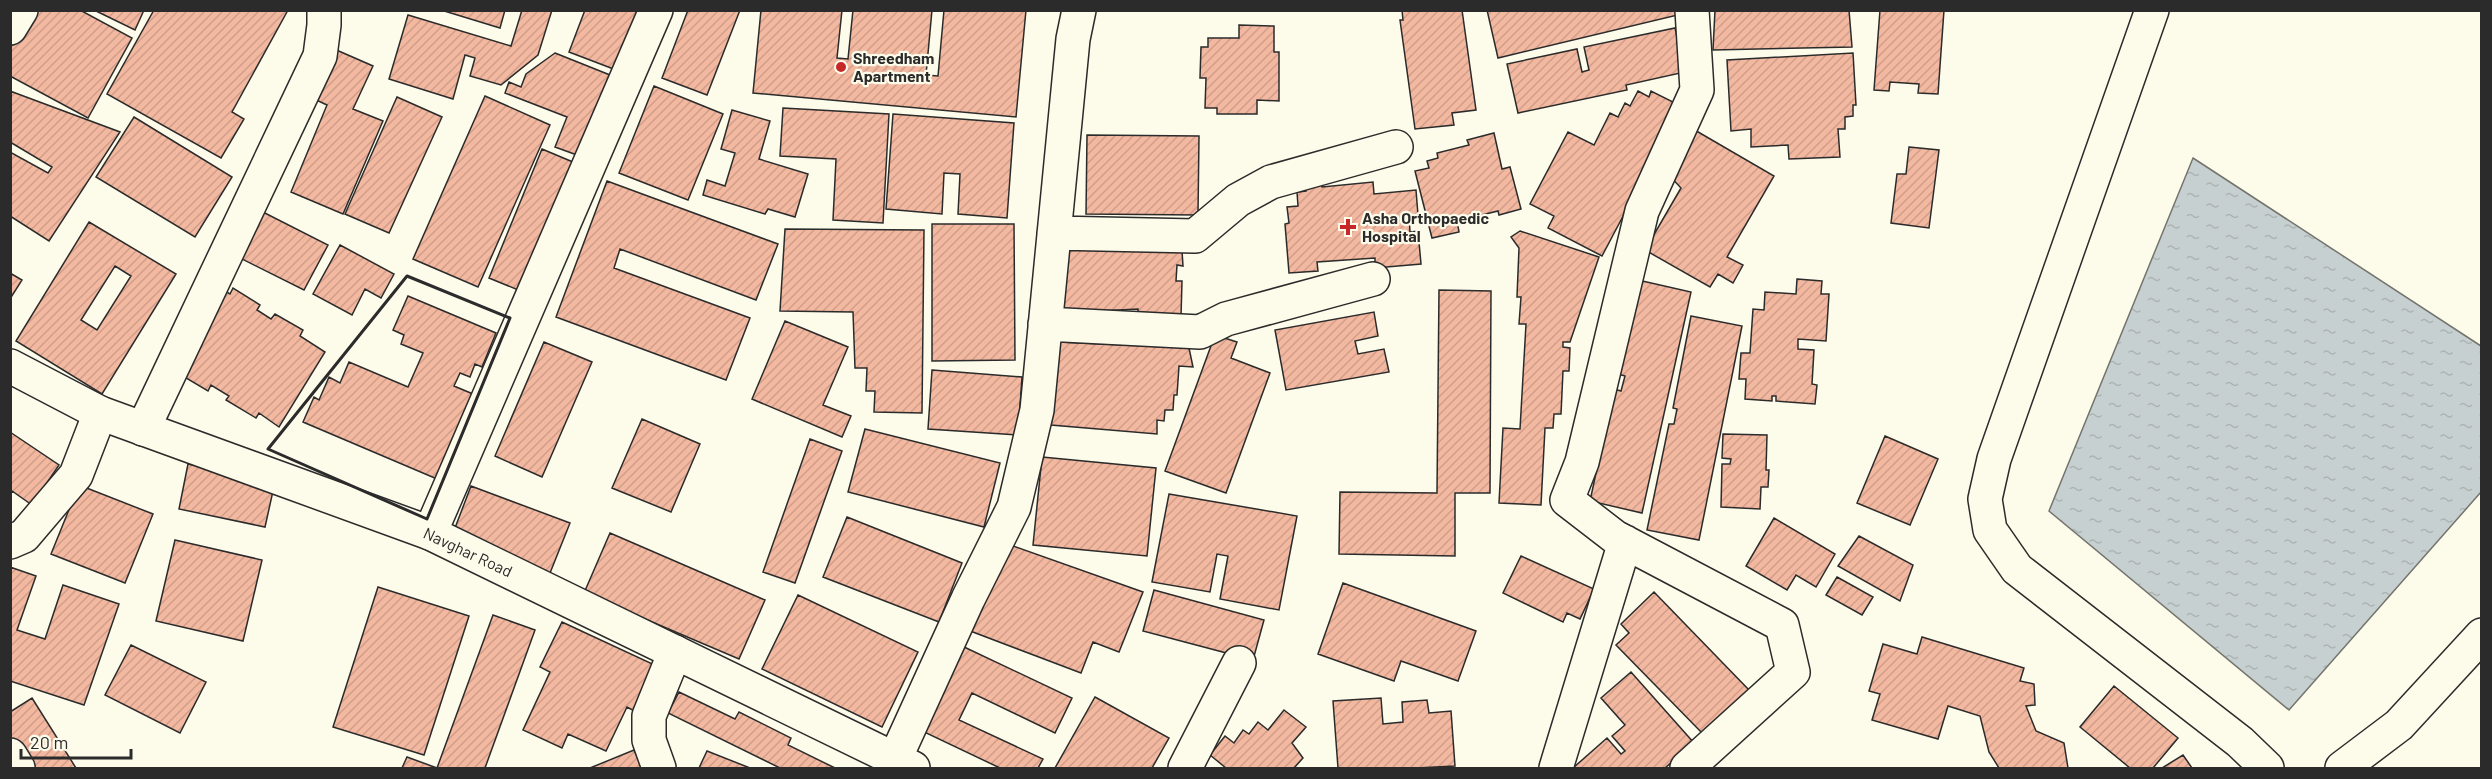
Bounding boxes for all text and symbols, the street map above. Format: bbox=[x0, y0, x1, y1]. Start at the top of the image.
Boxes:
place label: Shreedham Apartment bbox=[853, 48, 934, 85]
marker: Shreedham Apartment bbox=[834, 60, 848, 74]
place label: Asha Orthopaedic Hospital bbox=[1362, 208, 1489, 245]
marker: Asha Orthopaedic Hospital bbox=[1339, 218, 1357, 236]
street label: Navghar Road bbox=[421, 523, 516, 580]
scale bar bbox=[21, 722, 130, 760]
text: 20 m bbox=[30, 731, 68, 753]

